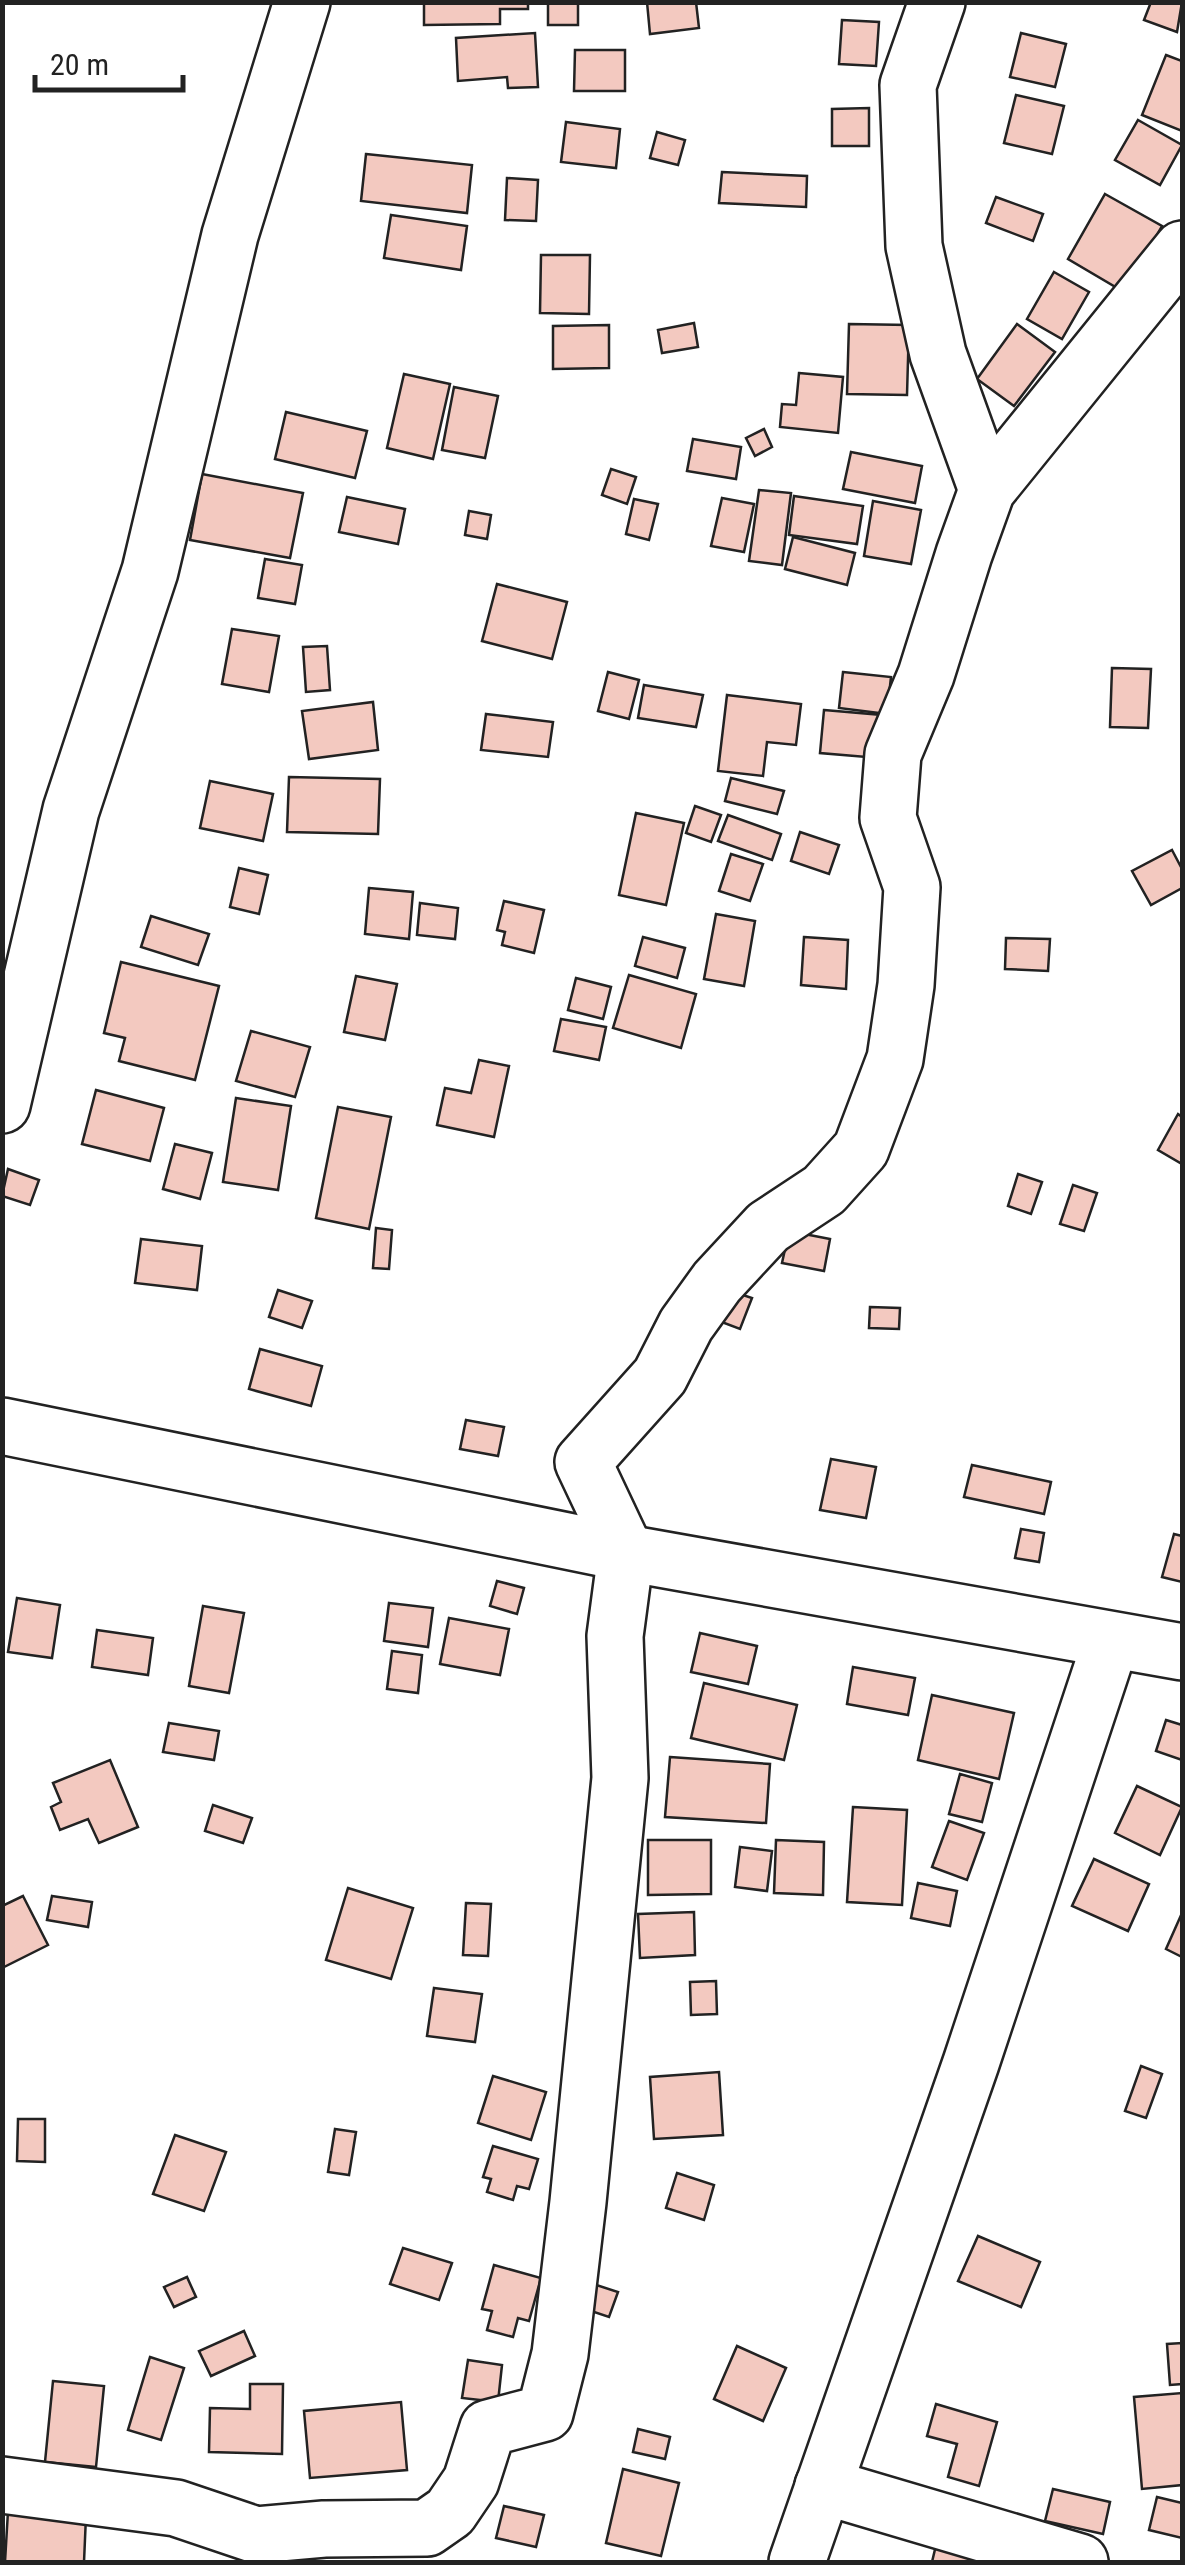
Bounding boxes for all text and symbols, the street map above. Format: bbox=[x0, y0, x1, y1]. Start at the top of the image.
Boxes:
scale bar bbox=[35, 30, 182, 92]
text: 20 m bbox=[50, 47, 109, 82]

